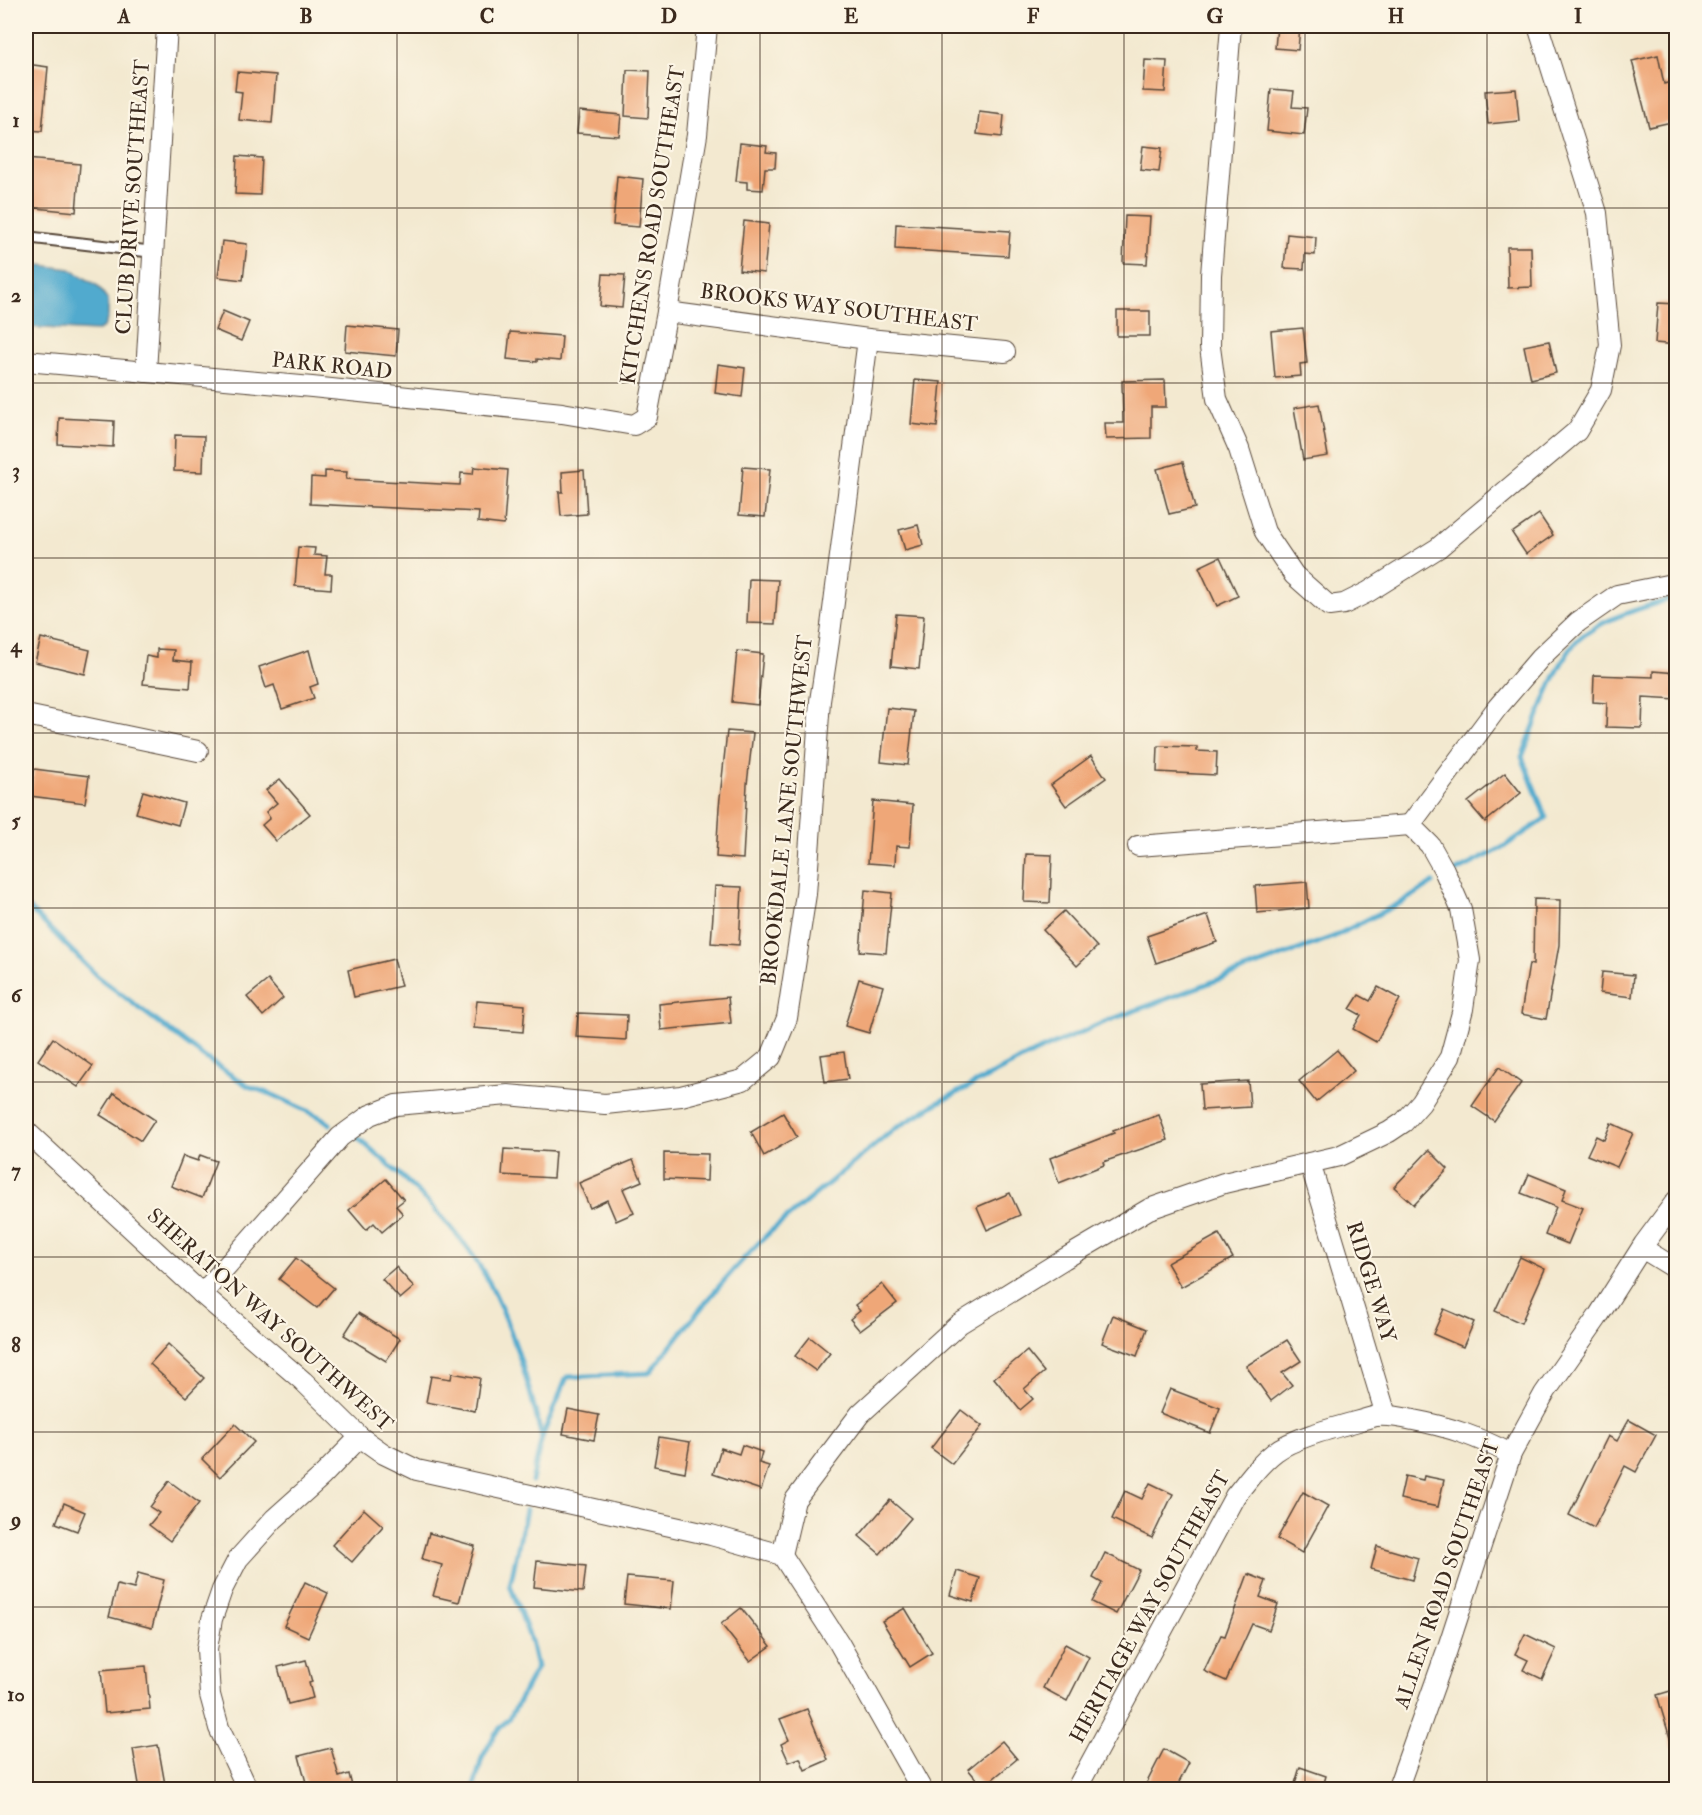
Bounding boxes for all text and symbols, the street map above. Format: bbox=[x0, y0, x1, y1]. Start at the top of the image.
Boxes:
text: A bbox=[117, 4, 131, 29]
text: B bbox=[299, 4, 313, 29]
text: C bbox=[480, 4, 494, 29]
text: D bbox=[661, 4, 677, 29]
text: E bbox=[844, 4, 859, 29]
text: F bbox=[1027, 4, 1040, 29]
text: G bbox=[1207, 4, 1224, 29]
text: H bbox=[1388, 4, 1404, 29]
text: I bbox=[1574, 4, 1582, 29]
street label: CLUB DRIVE SOUTHEAST bbox=[110, 58, 156, 335]
street label: KITCHENS ROAD SOUTHEAST bbox=[614, 63, 692, 386]
text: 1 bbox=[12, 108, 20, 133]
street label: BROOKS WAY SOUTHEAST bbox=[699, 278, 980, 338]
text: 2 bbox=[11, 283, 21, 308]
street label: PARK ROAD bbox=[270, 346, 394, 386]
text: 3 bbox=[12, 458, 20, 483]
text: 4 bbox=[10, 633, 23, 658]
street label: BROOKDALE LANE SOUTHWEST bbox=[755, 633, 819, 986]
text: 5 bbox=[12, 808, 22, 833]
text: 6 bbox=[11, 983, 23, 1008]
text: 7 bbox=[11, 1158, 21, 1183]
street label: SHERATON WAY SOUTHWEST bbox=[141, 1202, 399, 1438]
street label: RIDGE WAY bbox=[1340, 1218, 1402, 1346]
text: 8 bbox=[11, 1333, 21, 1358]
street label: ALLEN ROAD SOUTHEAST bbox=[1388, 1435, 1506, 1713]
street label: HERITAGE WAY SOUTHEAST bbox=[1064, 1466, 1237, 1748]
text: 9 bbox=[9, 1507, 21, 1532]
text: 10 bbox=[7, 1682, 25, 1707]

